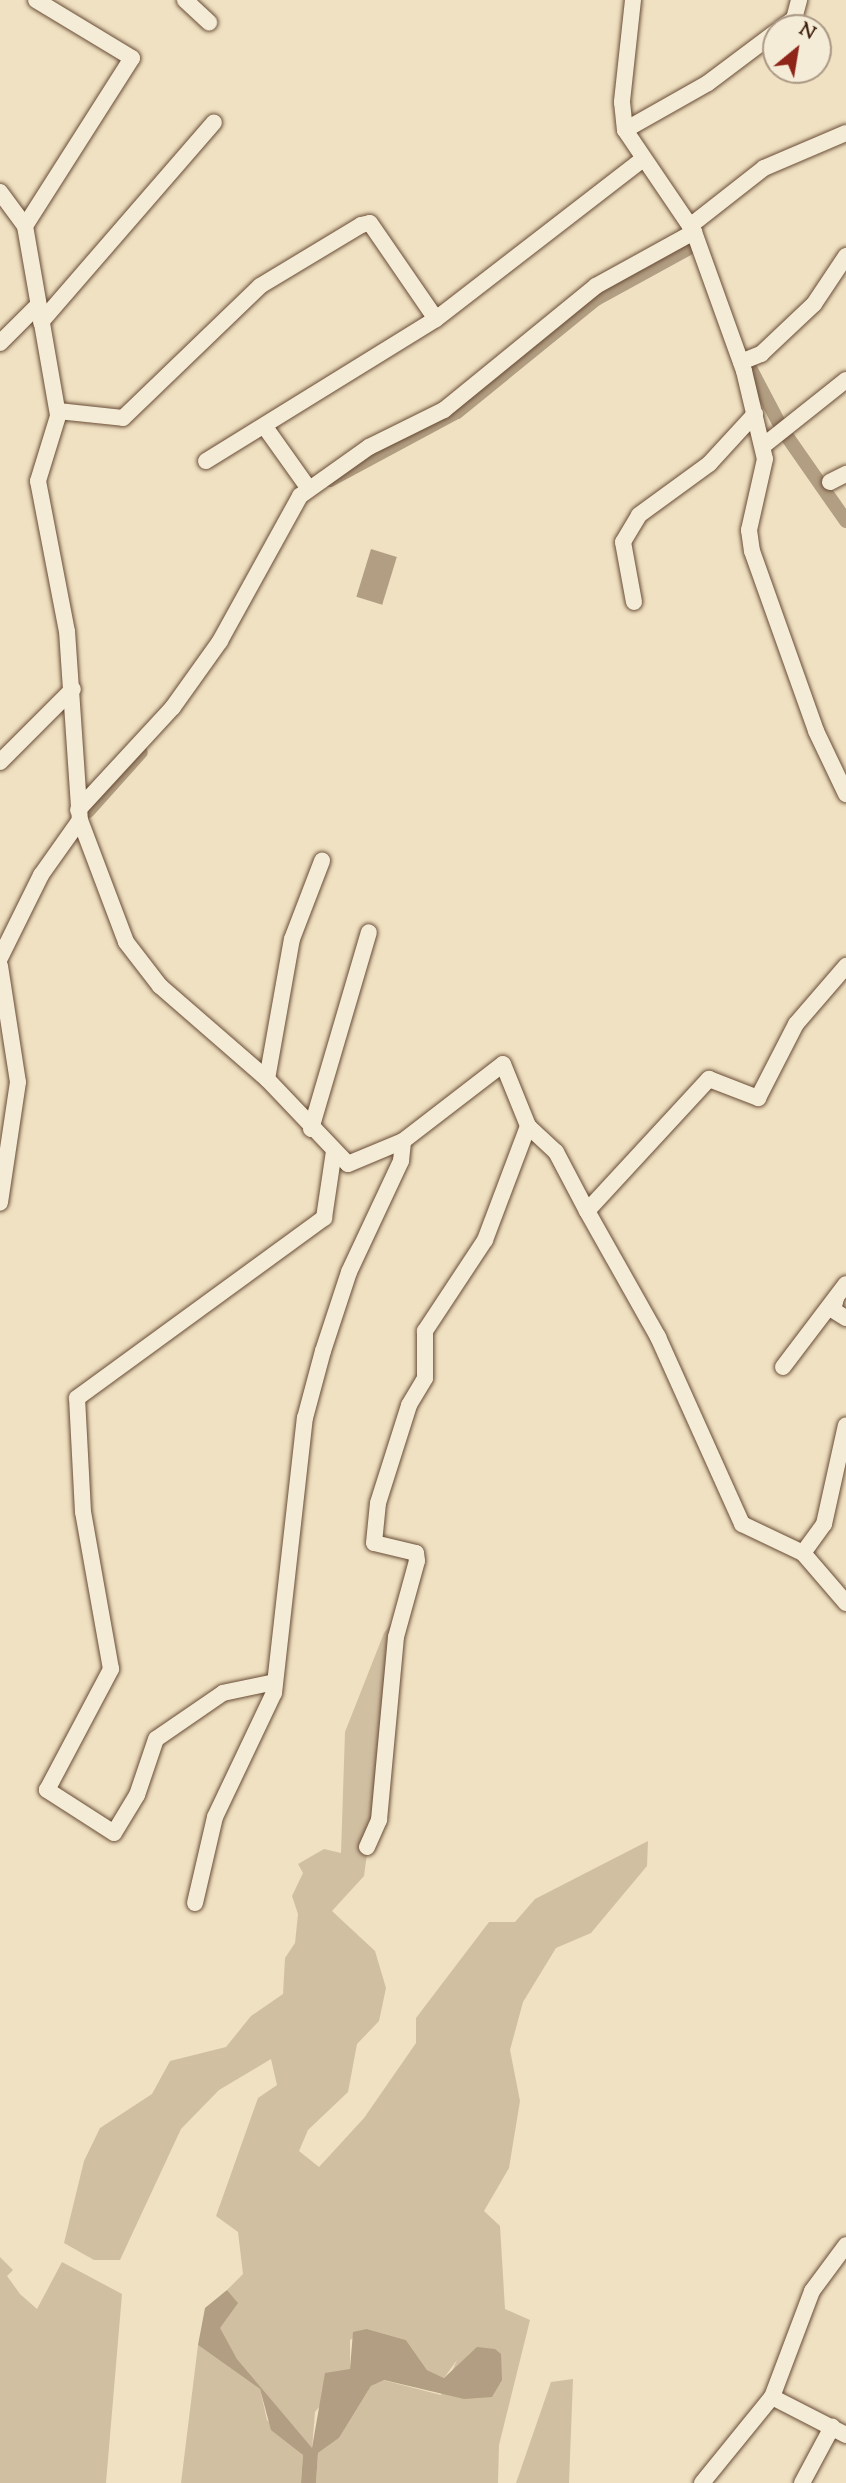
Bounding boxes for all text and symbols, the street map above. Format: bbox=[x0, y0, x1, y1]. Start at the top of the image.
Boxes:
north arrow bbox=[762, 14, 832, 84]
text: N bbox=[793, 17, 820, 48]

